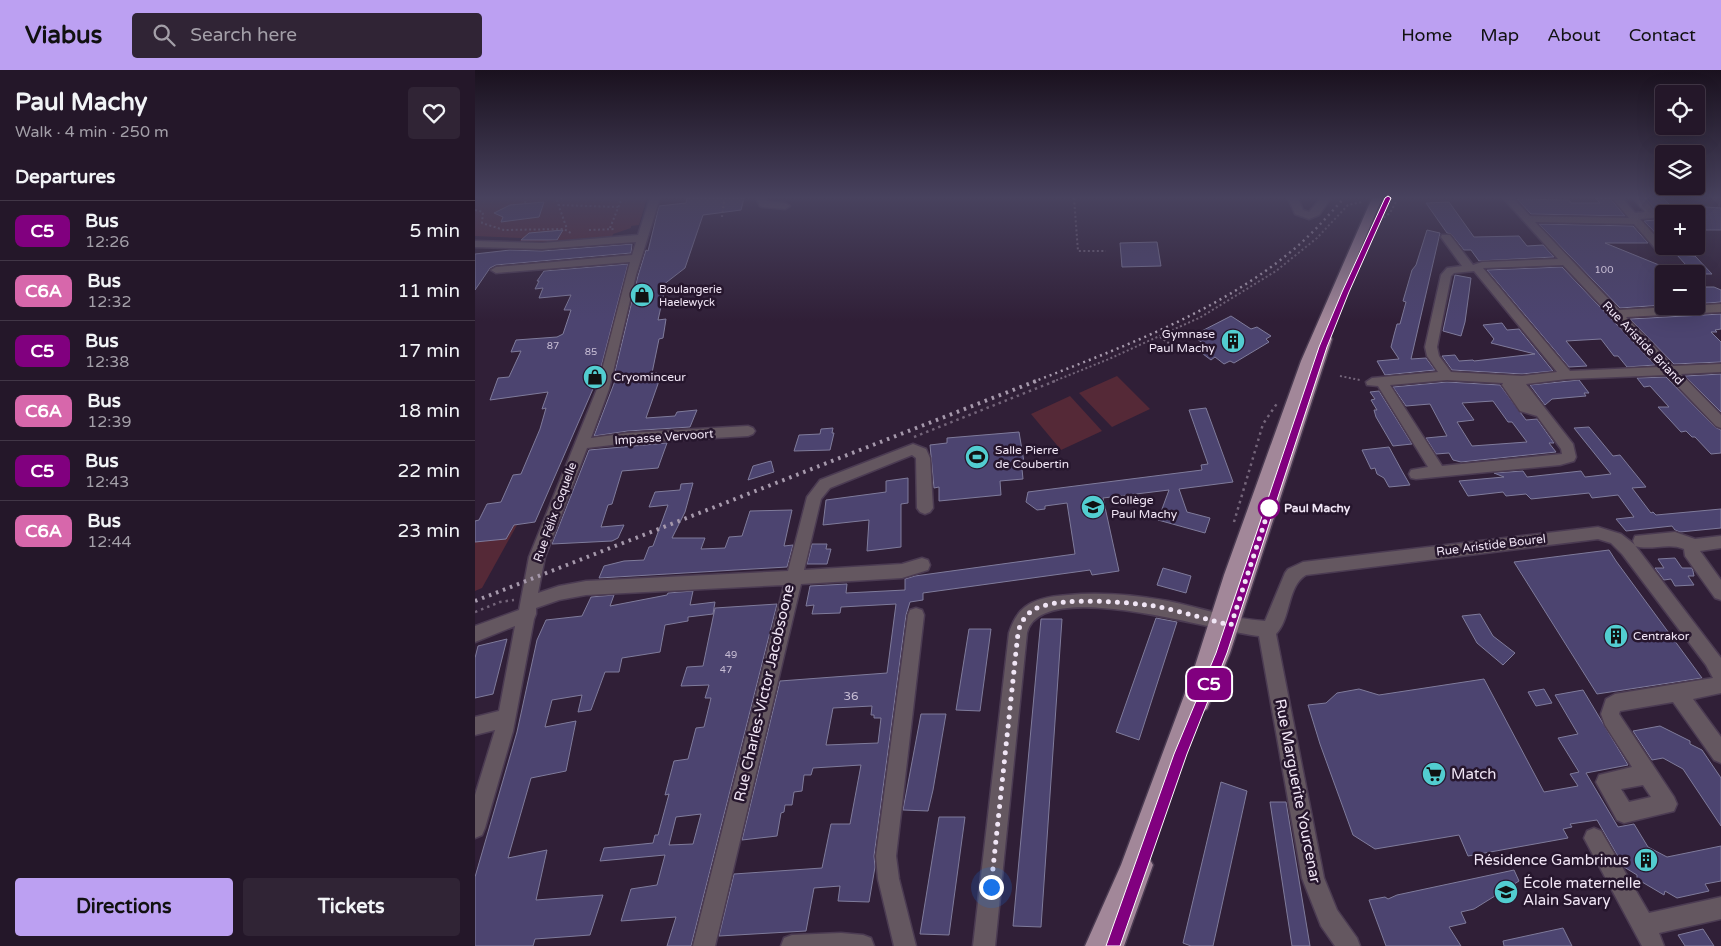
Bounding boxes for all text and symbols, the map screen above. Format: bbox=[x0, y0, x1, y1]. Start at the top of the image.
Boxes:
search box bbox=[132, 13, 482, 58]
text: Viabus bbox=[25, 21, 102, 50]
icon: search bbox=[150, 21, 178, 49]
text: Search here bbox=[190, 24, 297, 46]
text: Home bbox=[1401, 24, 1452, 46]
text: Map bbox=[1480, 24, 1519, 46]
text: About bbox=[1547, 24, 1601, 46]
text: Contact bbox=[1629, 24, 1696, 46]
map controls bbox=[1655, 85, 1705, 315]
button: locate bbox=[1655, 85, 1705, 135]
button: heart bbox=[408, 87, 460, 139]
text: Paul Machy bbox=[15, 88, 147, 117]
text: Walk · 4 min · 250 m bbox=[15, 122, 169, 142]
button: layers bbox=[1655, 145, 1705, 195]
text: Departures bbox=[15, 166, 115, 188]
button: + bbox=[1655, 205, 1705, 255]
text: Bus bbox=[85, 210, 119, 232]
text: C5 bbox=[31, 220, 54, 242]
text: 5 min bbox=[409, 220, 460, 242]
text: 12:26 bbox=[85, 232, 129, 252]
house number: 100 bbox=[1595, 264, 1613, 276]
button: − bbox=[1655, 265, 1705, 315]
text: Bus bbox=[87, 270, 121, 292]
text: C6A bbox=[25, 280, 62, 302]
text: 11 min bbox=[397, 280, 460, 302]
shop icon: Boulangerie Haelewyck bbox=[629, 282, 655, 308]
place label: Boulangerie Haelewyck bbox=[659, 283, 722, 309]
text: 12:32 bbox=[87, 292, 132, 312]
street label: Rue Aristide Briand bbox=[1600, 298, 1686, 388]
place label: Gymnase Paul Machy bbox=[1149, 327, 1216, 355]
building icon: Gymnase Paul Machy bbox=[1220, 328, 1246, 354]
text: Bus bbox=[85, 330, 119, 352]
text: C5 bbox=[31, 340, 54, 362]
text: 17 min bbox=[397, 340, 460, 362]
house number: 87 bbox=[547, 340, 559, 352]
house number: 85 bbox=[585, 346, 597, 358]
text: 12:38 bbox=[85, 352, 129, 372]
shop icon: Cryominceur bbox=[582, 364, 608, 390]
place label: Cryominceur bbox=[613, 370, 686, 384]
text: Bus bbox=[87, 390, 121, 412]
text: C6A bbox=[25, 400, 62, 422]
text: 18 min bbox=[397, 400, 460, 422]
text: 12:39 bbox=[87, 412, 132, 432]
street label: Impasse Vervoort bbox=[614, 427, 714, 447]
place label: Salle Pierre de Coubertin bbox=[995, 443, 1069, 471]
sports icon: Salle Pierre de Coubertin bbox=[964, 444, 990, 470]
text: Bus bbox=[85, 450, 119, 472]
text: C5 bbox=[31, 460, 54, 482]
text: 22 min bbox=[397, 460, 460, 482]
street label: Rue Félix Coquelle bbox=[530, 460, 580, 564]
text: 12:43 bbox=[85, 472, 129, 492]
place label: Collège Paul Machy bbox=[1111, 493, 1178, 521]
school or university icon: Collège Paul Machy bbox=[1080, 494, 1106, 520]
marker: Paul Machy bbox=[1258, 497, 1280, 519]
place label: Paul Machy bbox=[1284, 501, 1351, 516]
text: Bus bbox=[87, 510, 121, 532]
text: C6A bbox=[25, 520, 62, 542]
text: 23 min bbox=[397, 520, 460, 542]
street label: Rue Aristide Bourel bbox=[1436, 531, 1546, 559]
text: 12:44 bbox=[87, 532, 132, 552]
street label: Rue Charles-Victor Jacobsoone bbox=[730, 583, 798, 803]
building icon: Centrakor bbox=[1603, 623, 1629, 649]
place label: Centrakor bbox=[1633, 629, 1690, 643]
house number: 49 bbox=[725, 649, 737, 661]
house number: 47 bbox=[720, 664, 732, 676]
line badge: C5 bbox=[1187, 668, 1231, 700]
text: C5 bbox=[1197, 673, 1221, 695]
house number: 36 bbox=[843, 689, 859, 703]
street label: Rue Marguerite Yourcenar bbox=[1271, 697, 1325, 885]
supermarket icon: Match bbox=[1421, 761, 1447, 787]
place label: Match bbox=[1451, 765, 1497, 783]
building icon: Résidence Gambrinus bbox=[1633, 847, 1659, 873]
place label: Résidence Gambrinus bbox=[1474, 851, 1629, 869]
place label: École maternelle Alain Savary bbox=[1523, 874, 1641, 909]
your location bbox=[979, 875, 1004, 900]
button: Directions bbox=[15, 878, 233, 936]
button: Tickets bbox=[243, 878, 460, 936]
school or university icon: École maternelle Alain Savary bbox=[1493, 879, 1519, 905]

